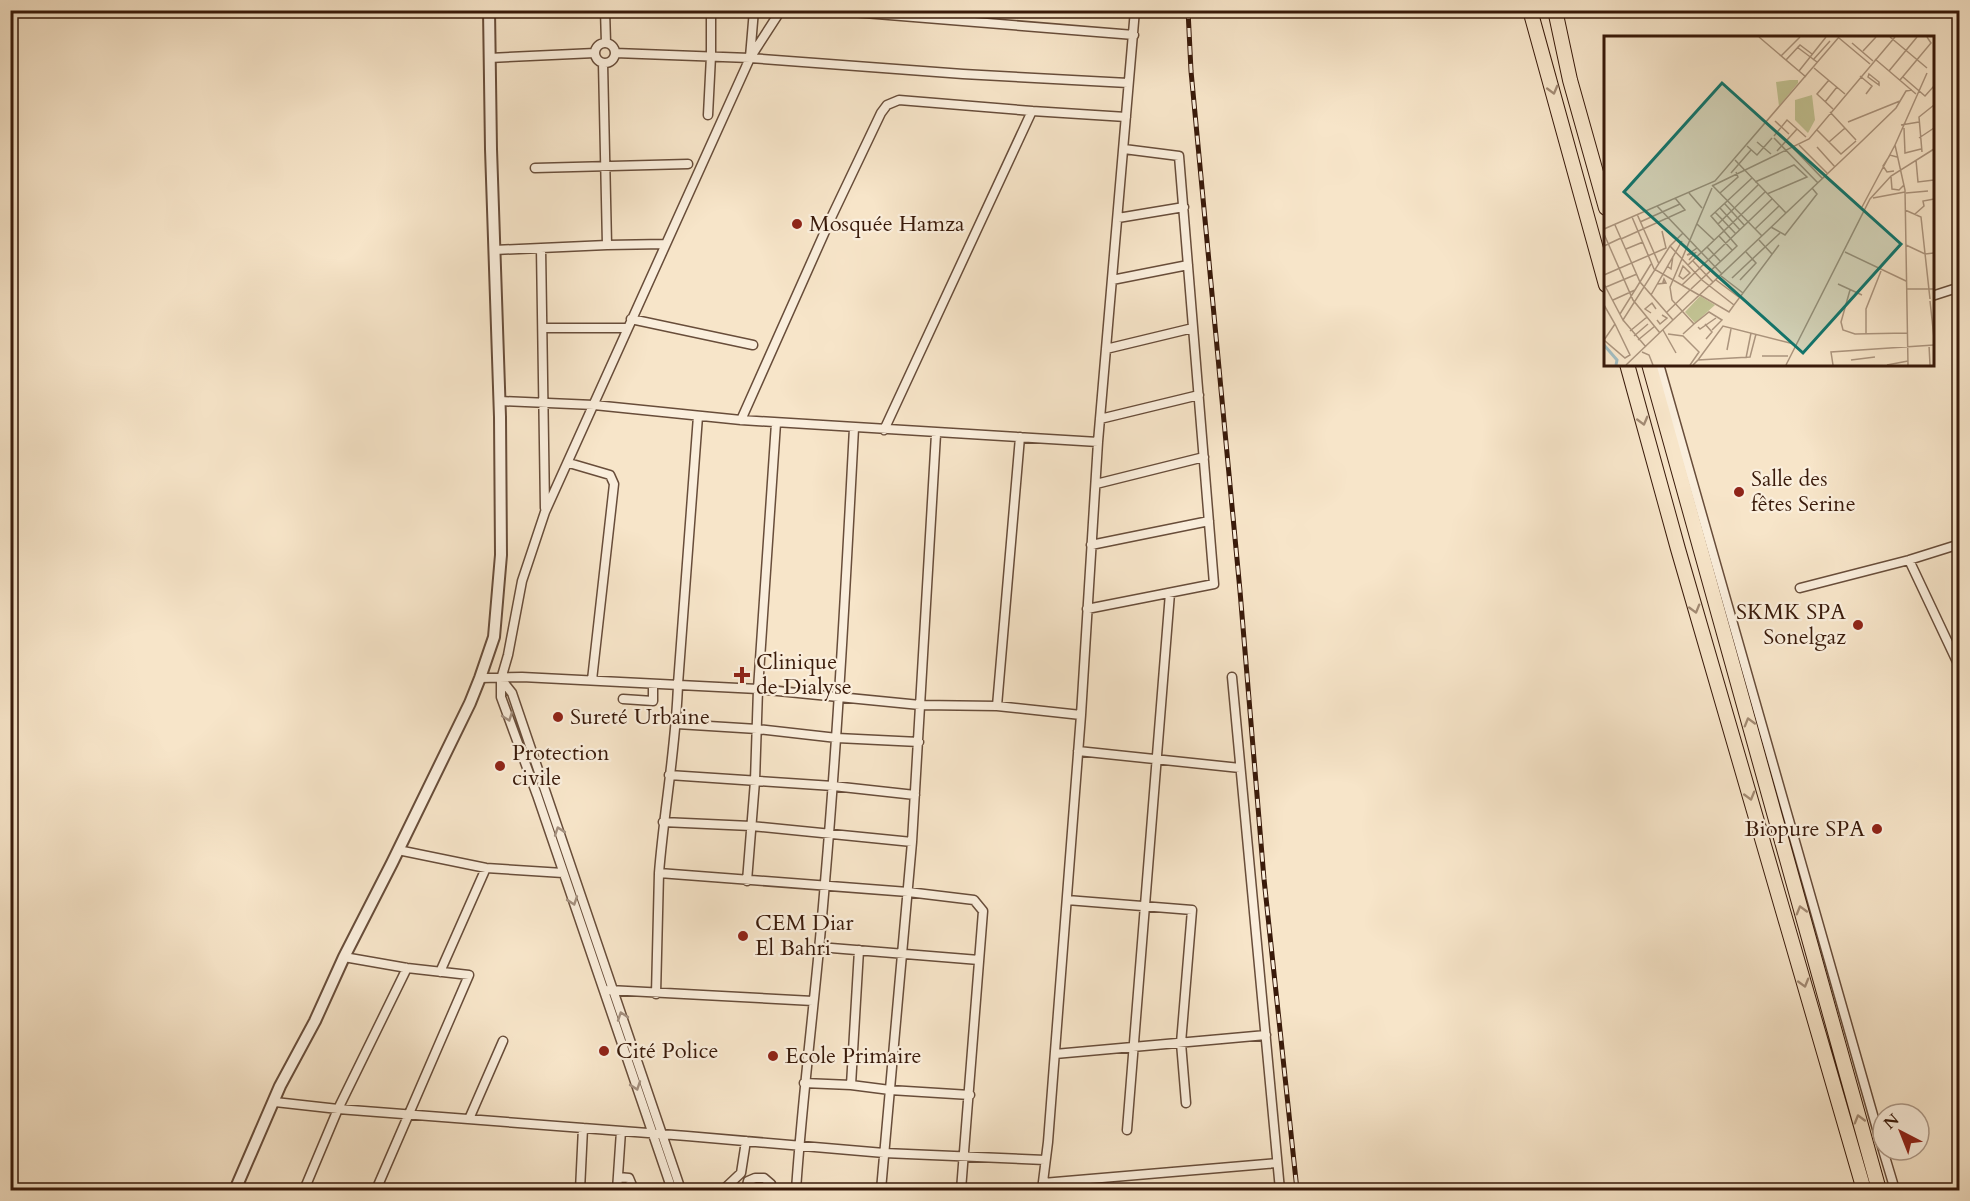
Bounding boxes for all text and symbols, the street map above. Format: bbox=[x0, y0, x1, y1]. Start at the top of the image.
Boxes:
inset map bbox=[1604, 36, 1934, 366]
one-way arrow bbox=[1545, 85, 1558, 95]
place label: Mosquée Hamza bbox=[809, 209, 965, 239]
marker: Mosquée Hamza bbox=[790, 217, 804, 231]
one-way arrow bbox=[1635, 416, 1648, 426]
place label: Salle des fêtes Serine bbox=[1751, 464, 1856, 519]
marker: Salle des fêtes Serine bbox=[1732, 485, 1746, 499]
place label: SKMK SPA Sonelgaz bbox=[1736, 597, 1846, 652]
one-way arrow bbox=[1688, 603, 1700, 614]
marker: SKMK SPA Sonelgaz bbox=[1851, 618, 1865, 632]
place label: Clinique de Dialyse bbox=[756, 647, 852, 702]
marker: Clinique de Dialyse bbox=[733, 666, 751, 684]
place label: Sureté Urbaine bbox=[570, 702, 710, 732]
marker: Sureté Urbaine bbox=[551, 710, 565, 724]
one-way arrow bbox=[501, 711, 514, 722]
one-way arrow bbox=[1744, 717, 1756, 728]
place label: Protection civile bbox=[512, 738, 610, 793]
marker: Protection civile bbox=[493, 759, 507, 773]
one-way arrow bbox=[1743, 790, 1755, 801]
place label: Biopure SPA bbox=[1745, 814, 1865, 844]
marker: Biopure SPA bbox=[1870, 822, 1884, 836]
one-way arrow bbox=[554, 826, 567, 837]
one-way arrow bbox=[565, 895, 578, 906]
one-way arrow bbox=[1796, 905, 1808, 916]
place label: CEM Diar El Bahri bbox=[755, 908, 855, 963]
marker: CEM Diar El Bahri bbox=[736, 929, 750, 943]
one-way arrow bbox=[1797, 977, 1809, 988]
one-way arrow bbox=[617, 1011, 629, 1022]
place label: Cité Police bbox=[616, 1036, 719, 1066]
place label: Ecole Primaire bbox=[785, 1041, 922, 1071]
marker: Cité Police bbox=[597, 1044, 611, 1058]
marker: Ecole Primaire bbox=[766, 1049, 780, 1063]
one-way arrow bbox=[629, 1080, 641, 1090]
north arrow bbox=[1871, 1102, 1931, 1162]
text: N bbox=[1879, 1109, 1904, 1134]
one-way arrow bbox=[1854, 1114, 1867, 1124]

